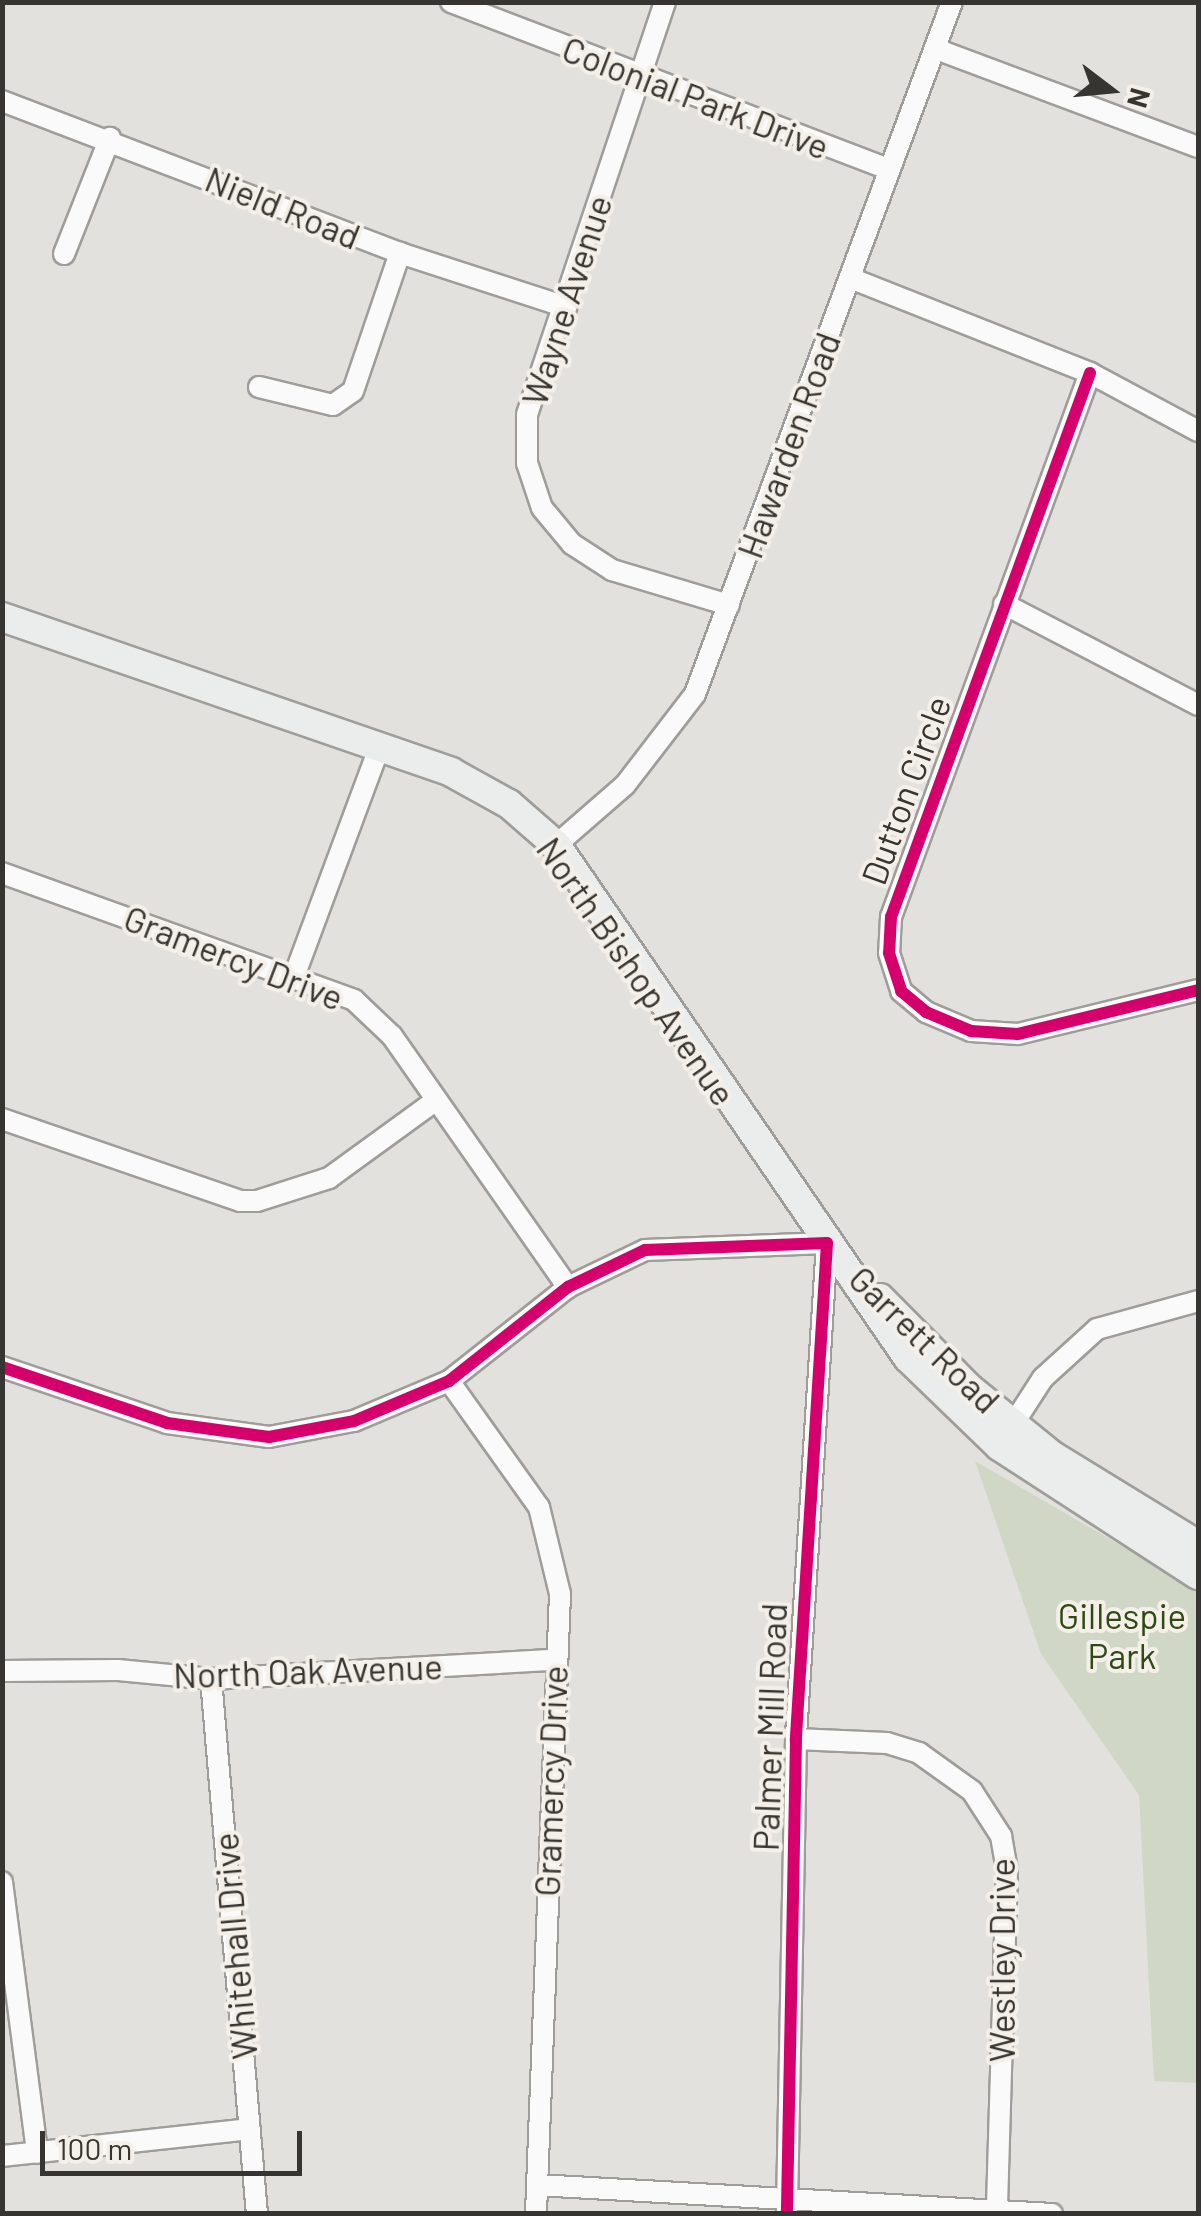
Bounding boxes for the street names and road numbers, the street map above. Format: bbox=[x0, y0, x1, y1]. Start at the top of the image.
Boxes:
street label: Colonial Park Drive bbox=[557, 27, 835, 167]
street label: Nield Road bbox=[200, 157, 366, 257]
street label: Wayne Avenue bbox=[512, 190, 620, 410]
street label: Hawarden Road bbox=[728, 327, 848, 563]
street label: Dutton Circle bbox=[852, 690, 958, 890]
street label: North Bishop Avenue bbox=[529, 829, 745, 1113]
street label: Gramercy Drive bbox=[119, 896, 349, 1018]
street label: Garrett Road bbox=[841, 1257, 1009, 1421]
street label: Palmer Mill Road bbox=[744, 1602, 794, 1852]
street label: North Oak Avenue bbox=[172, 1644, 444, 1696]
street label: Gramercy Drive bbox=[525, 1665, 575, 1897]
street label: Whitehall Drive bbox=[203, 1831, 265, 2061]
street label: Westley Drive bbox=[980, 1858, 1022, 2062]

